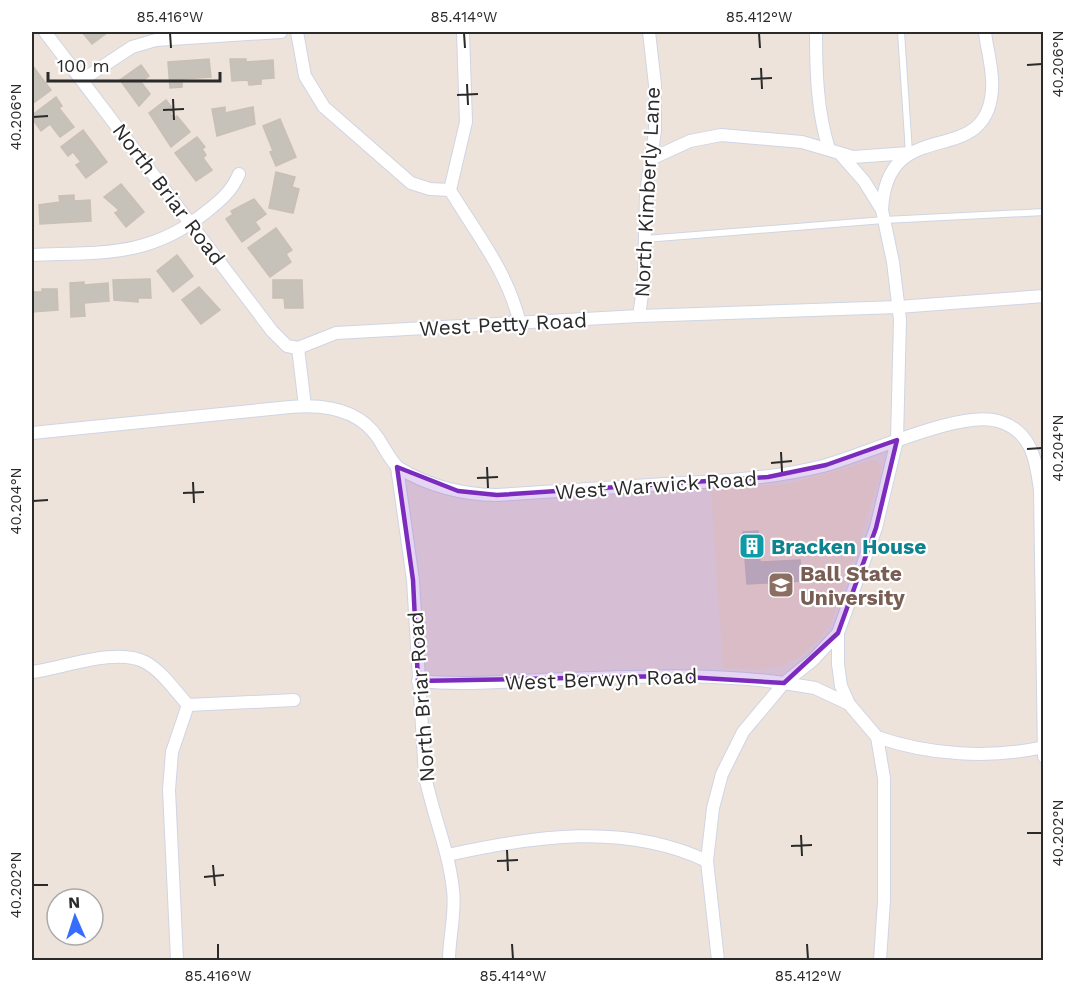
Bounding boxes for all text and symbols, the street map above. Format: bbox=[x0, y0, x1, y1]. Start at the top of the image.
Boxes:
text: 85.416°W bbox=[136, 8, 204, 26]
text: 85.414°W bbox=[430, 8, 498, 26]
text: 85.412°W bbox=[726, 8, 792, 26]
text: 40.206°N bbox=[1049, 30, 1067, 98]
scale bar bbox=[48, 45, 220, 83]
text: 100 m bbox=[57, 55, 110, 76]
text: 40.206°N bbox=[7, 83, 25, 151]
street label: North Kimberly Lane bbox=[629, 86, 665, 298]
street label: North Briar Road bbox=[108, 118, 230, 270]
street label: West Petty Road bbox=[418, 307, 588, 341]
text: 40.204°N bbox=[1049, 414, 1067, 482]
street label: West Warwick Road bbox=[554, 465, 758, 505]
text: 40.204°N bbox=[7, 467, 25, 535]
building icon: Bracken House bbox=[737, 531, 767, 561]
place label: Bracken House bbox=[771, 534, 926, 559]
place label: Ball State University bbox=[800, 561, 905, 610]
school or university icon: Ball State University bbox=[766, 570, 796, 600]
street label: North Briar Road bbox=[403, 611, 439, 783]
street label: West Berwyn Road bbox=[504, 663, 698, 695]
text: 40.202°N bbox=[1049, 800, 1067, 866]
text: 40.202°N bbox=[7, 852, 25, 918]
north arrow bbox=[45, 887, 105, 947]
text: N bbox=[68, 893, 81, 912]
text: 85.416°W bbox=[184, 967, 252, 985]
text: 85.414°W bbox=[479, 967, 547, 985]
text: 85.412°W bbox=[775, 967, 841, 985]

